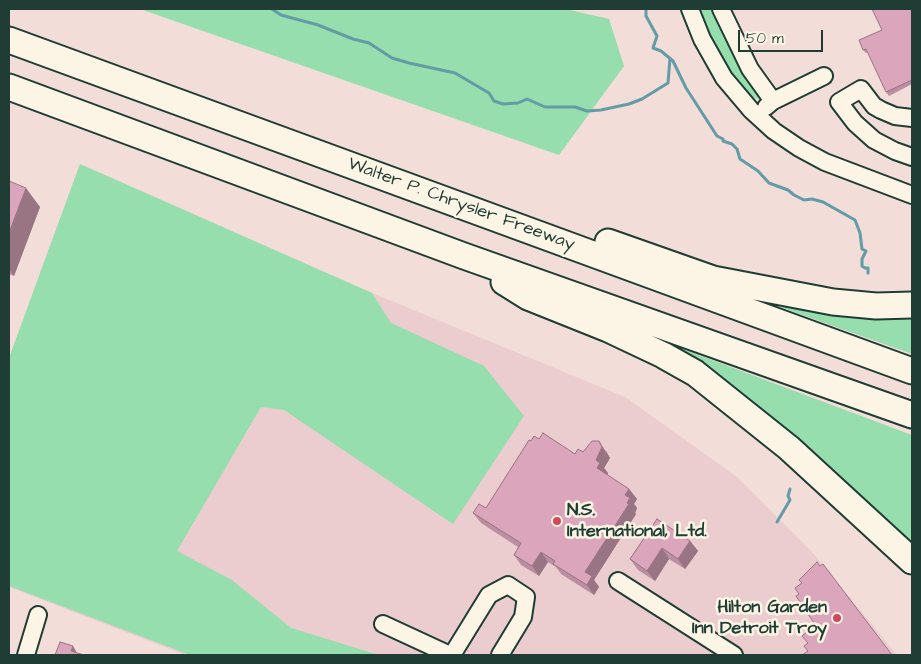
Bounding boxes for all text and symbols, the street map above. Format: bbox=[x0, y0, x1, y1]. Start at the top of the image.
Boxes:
scale bar bbox=[741, 20, 826, 52]
text: 50 m bbox=[746, 28, 784, 49]
street label: Walter P. Chrysler Freeway bbox=[345, 154, 577, 256]
place label: N.S. International, Ltd. bbox=[567, 500, 707, 542]
marker: N.S. International, Ltd. bbox=[551, 515, 563, 527]
place label: Hilton Garden Inn Detroit Troy bbox=[692, 597, 827, 640]
marker: Hilton Garden Inn Detroit Troy bbox=[831, 612, 843, 624]

